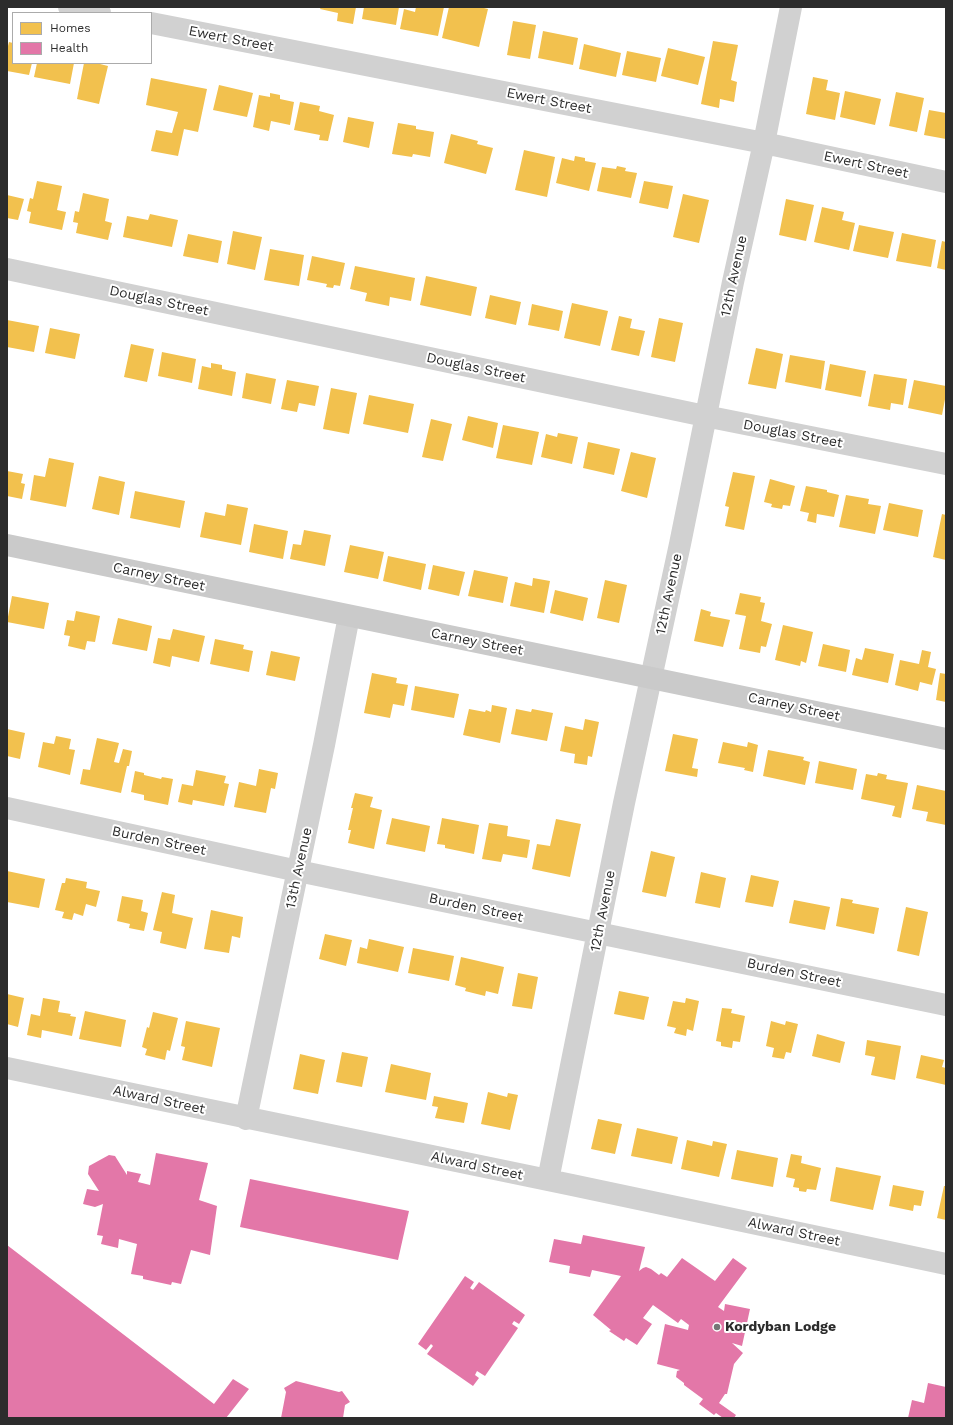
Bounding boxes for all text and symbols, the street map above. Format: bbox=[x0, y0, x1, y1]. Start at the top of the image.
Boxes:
legend bbox=[12, 12, 152, 64]
text: Homes bbox=[50, 21, 91, 35]
street label: Ewert Street bbox=[187, 23, 275, 55]
text: Health bbox=[50, 41, 88, 55]
street label: Ewert Street bbox=[505, 85, 593, 117]
street label: Ewert Street bbox=[822, 148, 910, 182]
street label: 12th Avenue bbox=[717, 234, 751, 318]
street label: Douglas Street bbox=[108, 282, 210, 320]
street label: Douglas Street bbox=[425, 349, 527, 387]
street label: Douglas Street bbox=[742, 416, 844, 452]
street label: 12th Avenue bbox=[652, 552, 686, 636]
street label: Carney Street bbox=[111, 559, 207, 595]
street label: Carney Street bbox=[429, 625, 525, 659]
street label: Carney Street bbox=[746, 689, 842, 725]
street label: Burden Street bbox=[110, 823, 208, 859]
street label: 13th Avenue bbox=[282, 826, 316, 910]
street label: 12th Avenue bbox=[587, 869, 619, 953]
street label: Burden Street bbox=[427, 890, 525, 926]
street label: Burden Street bbox=[745, 955, 843, 991]
street label: Alward Street bbox=[111, 1082, 207, 1118]
street label: Alward Street bbox=[429, 1148, 525, 1184]
street label: Alward Street bbox=[746, 1214, 842, 1250]
place label: Kordyban Lodge bbox=[725, 1319, 836, 1335]
marker: Kordyban Lodge bbox=[712, 1322, 722, 1332]

